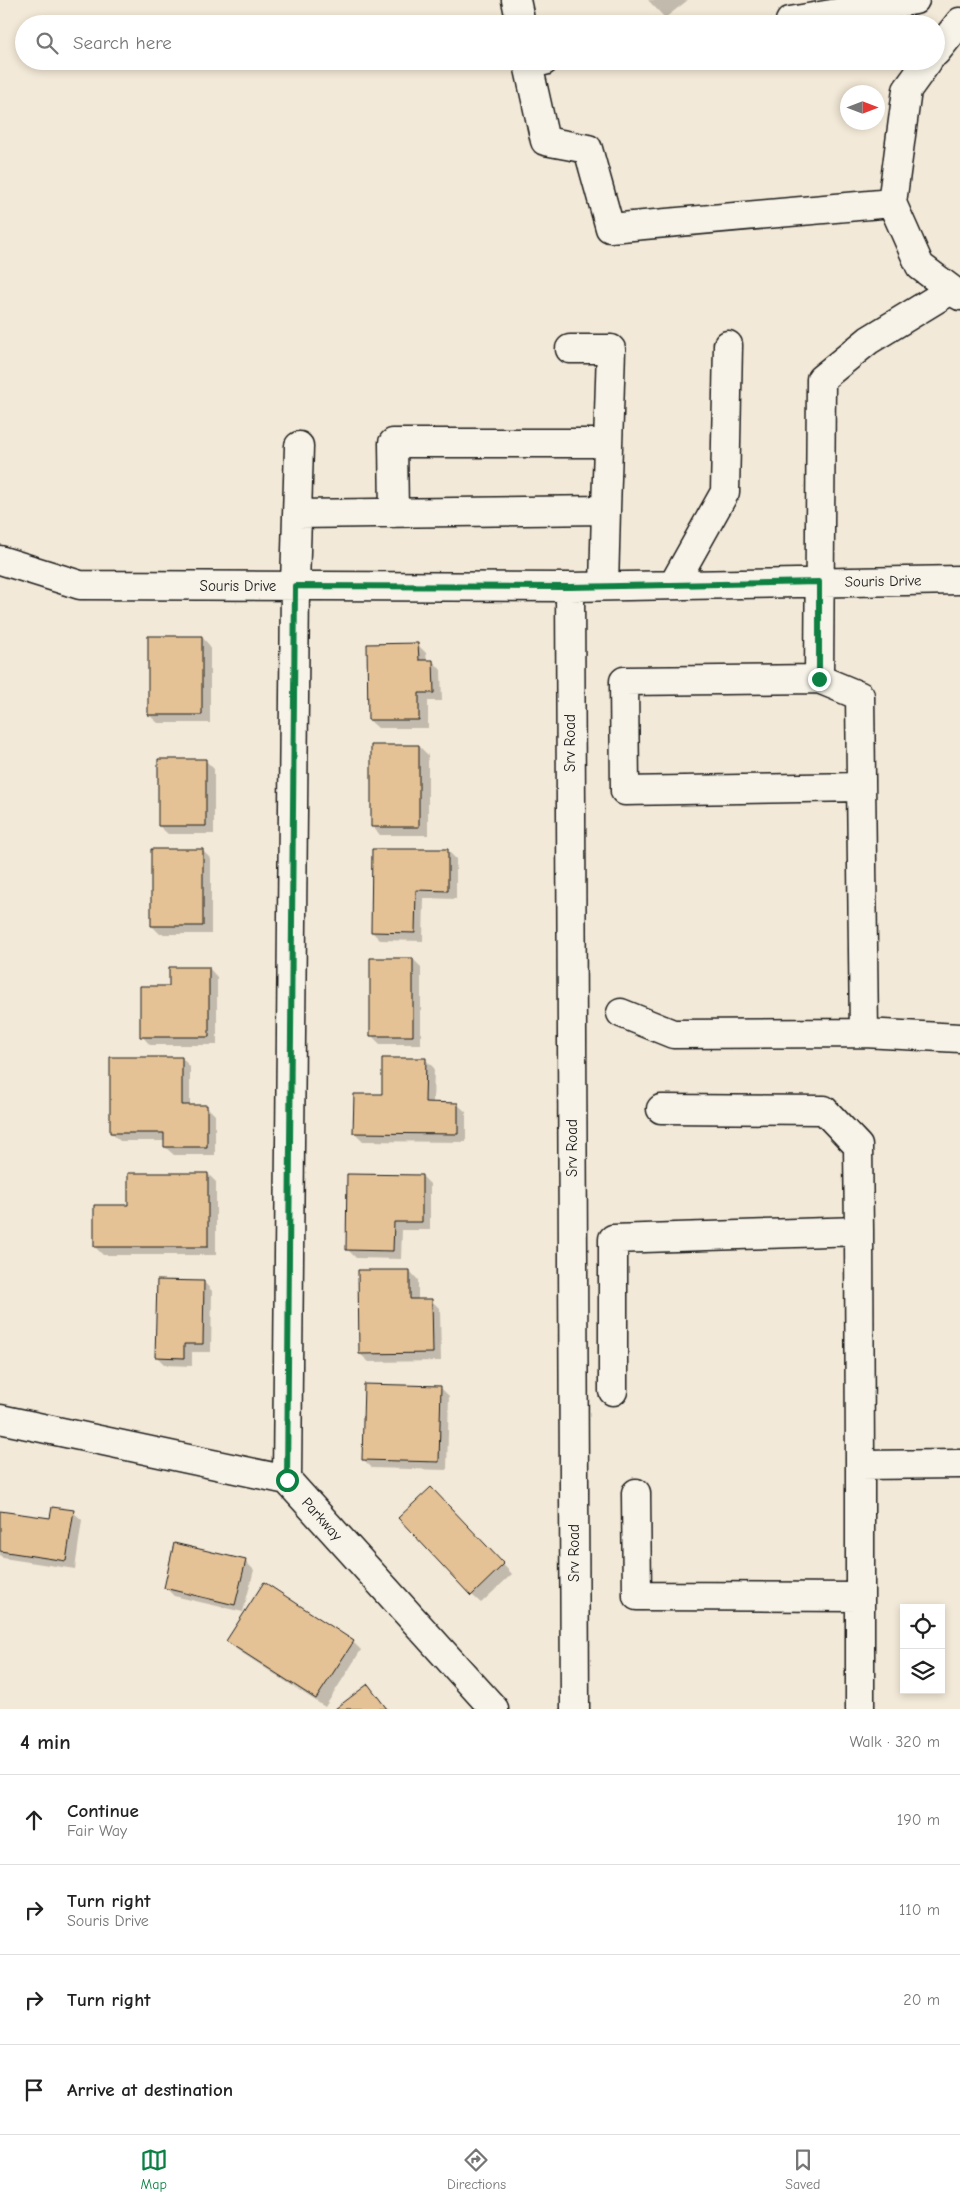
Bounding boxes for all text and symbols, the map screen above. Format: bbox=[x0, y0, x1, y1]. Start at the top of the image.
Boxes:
search box bbox=[15, 15, 945, 70]
icon: search bbox=[33, 29, 61, 57]
text: Search here bbox=[73, 32, 172, 54]
north arrow bbox=[840, 85, 885, 130]
street label: Souris Drive bbox=[844, 571, 922, 591]
street label: Souris Drive bbox=[200, 577, 277, 595]
route end bbox=[808, 668, 831, 691]
street label: Srv Road bbox=[561, 714, 579, 772]
street label: Srv Road bbox=[563, 1119, 581, 1177]
route start bbox=[276, 1469, 299, 1492]
street label: Parkway bbox=[298, 1494, 346, 1545]
street label: Srv Road bbox=[565, 1524, 583, 1582]
map controls bbox=[900, 1604, 945, 1694]
button: locate bbox=[900, 1604, 945, 1649]
button: layers bbox=[900, 1649, 945, 1694]
text: 4 min bbox=[20, 1730, 71, 1754]
text: Walk · 320 m bbox=[849, 1733, 940, 1751]
text: Continue bbox=[67, 1800, 139, 1822]
icon: ahead bbox=[20, 1806, 48, 1834]
text: 190 m bbox=[897, 1811, 940, 1829]
text: Fair Way bbox=[67, 1822, 127, 1840]
text: Turn right bbox=[67, 1890, 151, 1912]
icon: right bbox=[20, 1896, 48, 1924]
text: 110 m bbox=[899, 1901, 940, 1919]
text: Souris Drive bbox=[67, 1912, 149, 1930]
icon: right bbox=[20, 1986, 48, 2014]
text: Turn right bbox=[67, 1989, 151, 2011]
text: 20 m bbox=[903, 1991, 940, 2009]
icon: arrive bbox=[20, 2076, 48, 2104]
text: Arrive at destination bbox=[67, 2079, 233, 2101]
tab: Map bbox=[140, 2146, 168, 2193]
tab: Directions bbox=[447, 2146, 506, 2193]
tab: Saved bbox=[785, 2146, 820, 2193]

